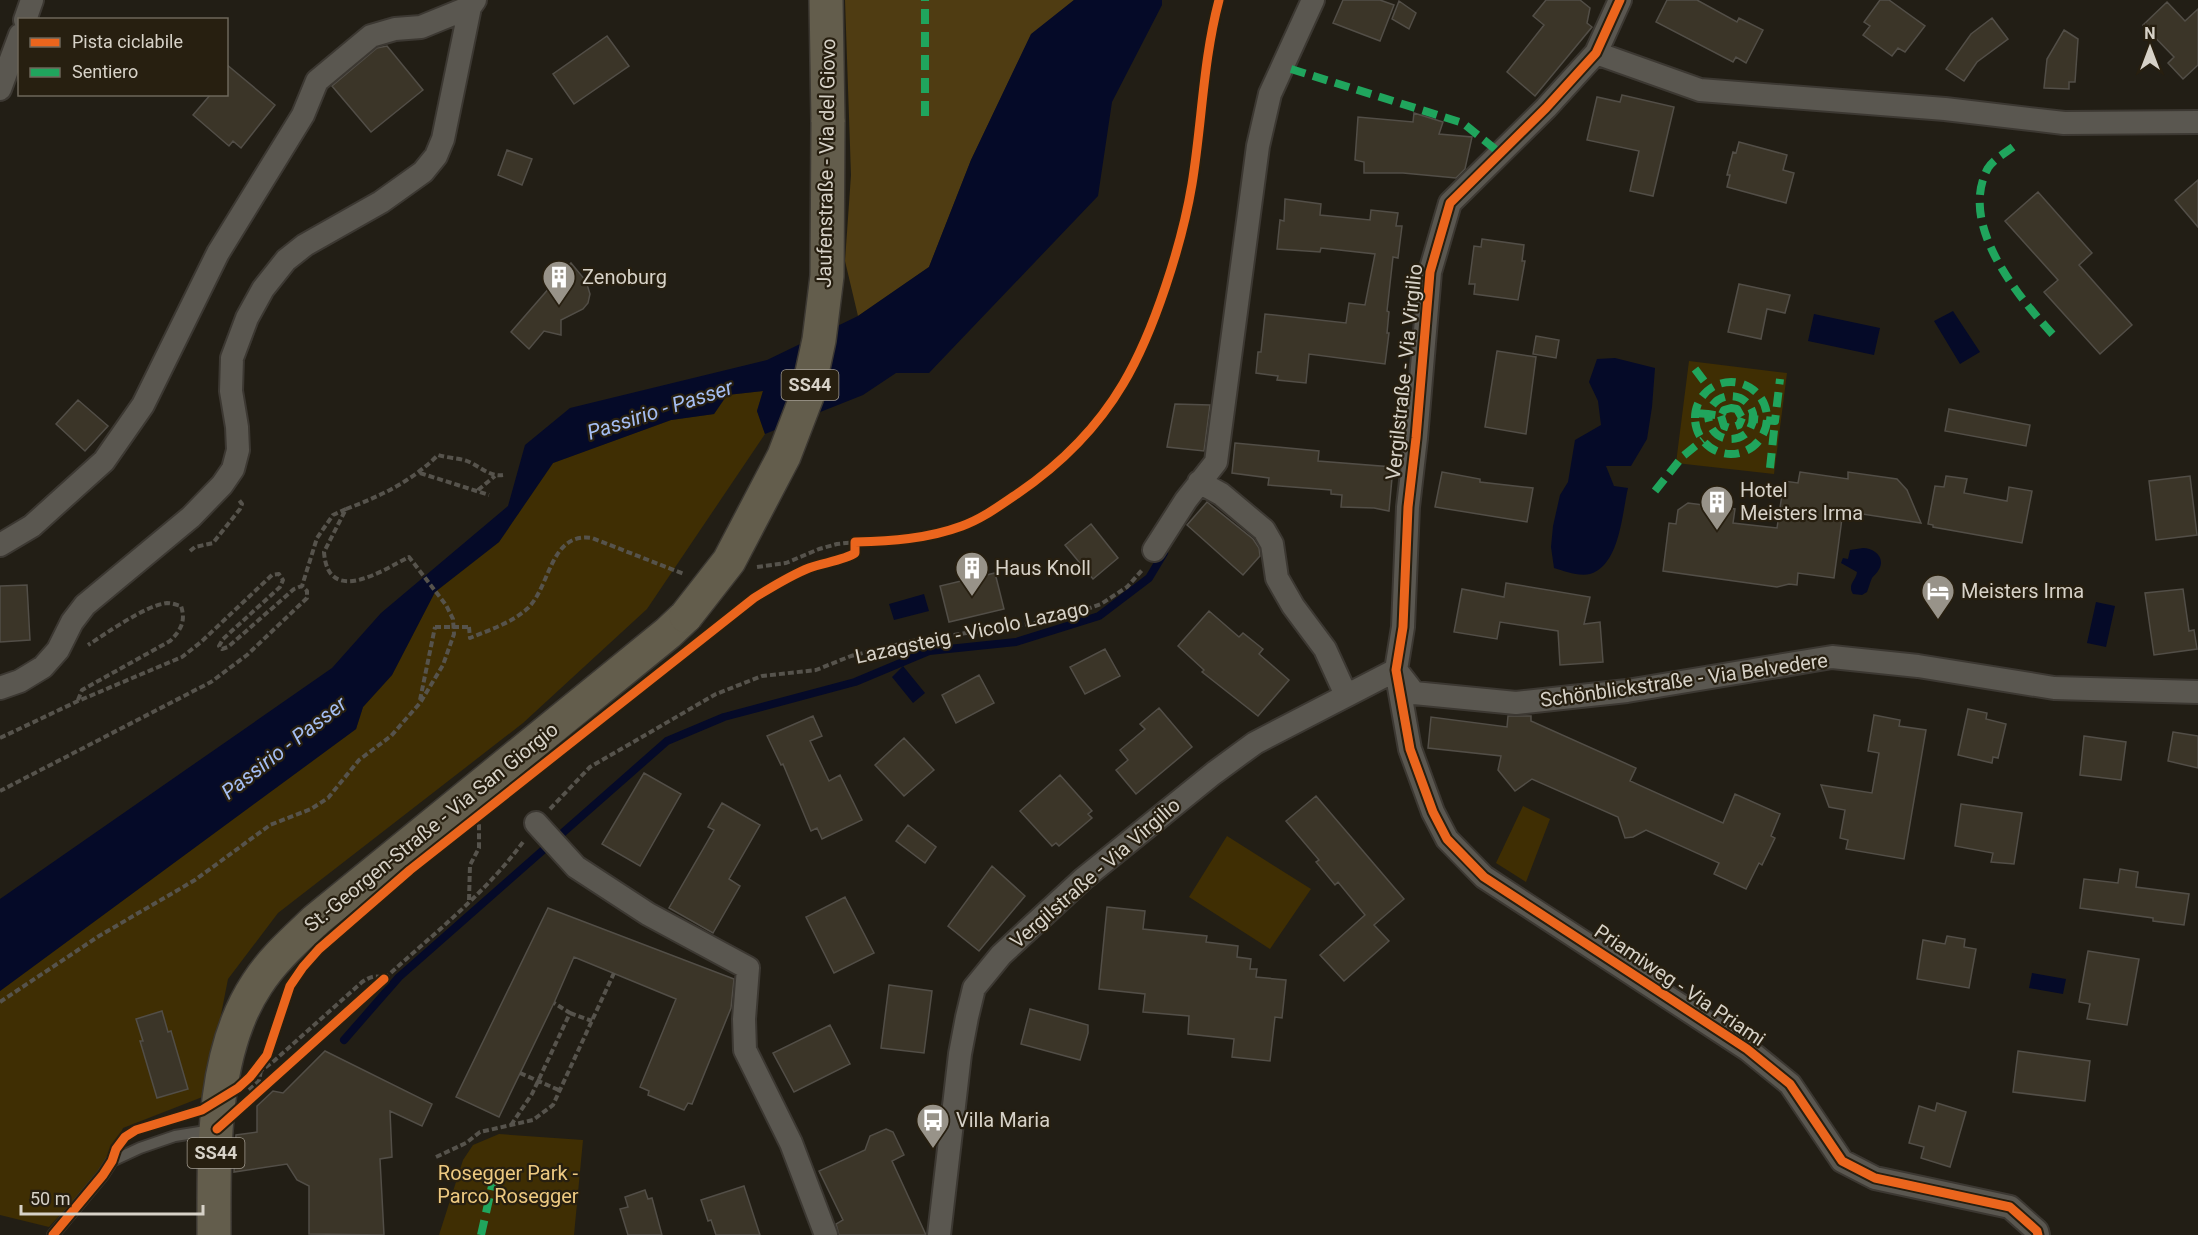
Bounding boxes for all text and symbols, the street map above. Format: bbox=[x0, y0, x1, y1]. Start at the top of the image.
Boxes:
legend bbox=[18, 18, 228, 96]
north arrow bbox=[2120, 18, 2180, 78]
text: N bbox=[2144, 24, 2156, 43]
text: Pista ciclabile bbox=[72, 31, 183, 52]
street label: Jaufenstraße - Via del Giovo bbox=[812, 38, 840, 288]
text: Sentiero bbox=[72, 61, 138, 82]
building icon: Zenoburg bbox=[541, 259, 577, 306]
street label: Vergilstraße - Via Virgilio bbox=[1381, 263, 1427, 481]
place label: Zenoburg bbox=[582, 265, 667, 289]
road number: SS44 bbox=[782, 370, 838, 400]
water label: Passirio - Passer bbox=[584, 375, 737, 445]
place label: Hotel Meisters Irma bbox=[1740, 478, 1863, 525]
building icon: Hotel Meisters Irma bbox=[1699, 484, 1735, 531]
building icon: Haus Knoll bbox=[954, 550, 990, 597]
place label: Haus Knoll bbox=[995, 556, 1091, 580]
hotel icon: Meisters Irma bbox=[1920, 573, 1956, 620]
place label: Meisters Irma bbox=[1961, 579, 2084, 603]
street label: Lazagsteig - Vicolo Lazago bbox=[853, 595, 1091, 669]
street label: Schönblickstraße - Via Belvedere bbox=[1539, 648, 1829, 712]
water label: Passirio - Passer bbox=[217, 691, 352, 804]
street label: St.-Georgen-Straße - Via San Giorgio bbox=[299, 717, 563, 937]
street label: Vergilstraße - Via Virgilio bbox=[1005, 793, 1185, 953]
street label: Priamiweg - Via Priami bbox=[1590, 919, 1770, 1051]
bus stop icon: Villa Maria bbox=[915, 1102, 951, 1149]
place label: Villa Maria bbox=[956, 1108, 1050, 1132]
road number: SS44 bbox=[188, 1138, 244, 1168]
park label: Rosegger Park - Parco Rosegger bbox=[437, 1161, 579, 1208]
scale bar bbox=[21, 1178, 202, 1216]
text: 50 m bbox=[30, 1188, 70, 1209]

